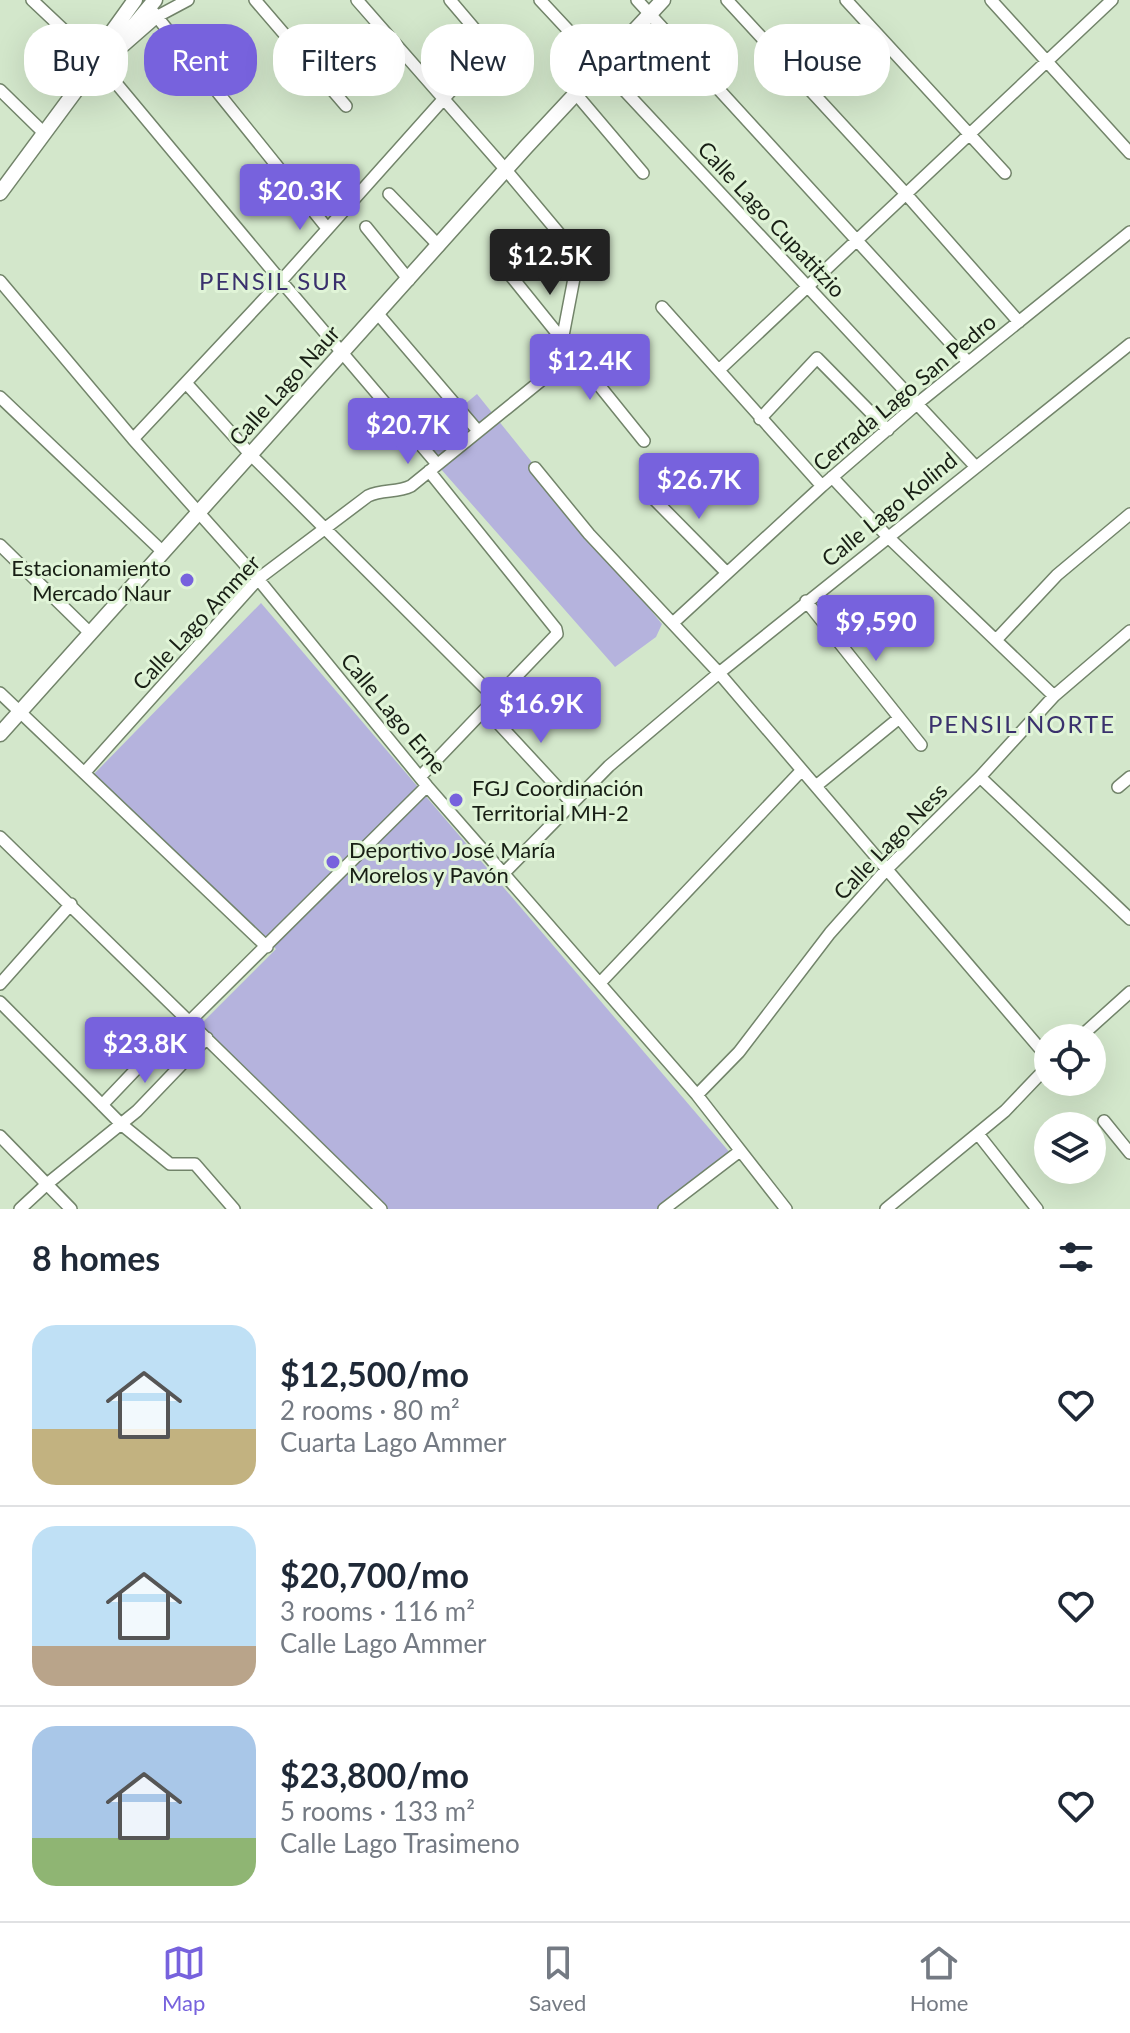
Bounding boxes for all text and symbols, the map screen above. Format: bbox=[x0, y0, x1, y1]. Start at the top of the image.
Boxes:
chip: Buy bbox=[24, 24, 128, 96]
chip: Rent bbox=[144, 24, 257, 96]
chip: Filters bbox=[273, 24, 405, 96]
chip: New bbox=[421, 24, 534, 96]
chip: Apartment bbox=[550, 24, 738, 96]
chip: House bbox=[754, 24, 890, 96]
street label: Calle Lago Cupatitzio bbox=[693, 135, 851, 303]
pin: $20.3K bbox=[235, 164, 365, 232]
text: $20.3K bbox=[258, 174, 342, 206]
pin: $12.5K bbox=[485, 229, 615, 297]
text: $12.5K bbox=[508, 239, 592, 271]
district label: PENSIL SUR bbox=[199, 266, 349, 295]
street label: Cerrada Lago San Pedro bbox=[807, 308, 1001, 476]
street label: Calle Lago Naur bbox=[223, 319, 345, 451]
pin: $12.4K bbox=[525, 334, 655, 402]
text: $12.4K bbox=[548, 344, 632, 376]
pin: $20.7K bbox=[343, 398, 473, 466]
text: $20.7K bbox=[366, 408, 450, 440]
street label: Calle Lago Kolind bbox=[816, 446, 962, 572]
pin: $26.7K bbox=[634, 453, 764, 521]
text: $26.7K bbox=[657, 463, 741, 495]
street label: Calle Lago Ammer bbox=[127, 549, 265, 695]
place label: Estacionamiento Mercado Naur bbox=[11, 554, 171, 606]
marker: Estacionamiento Mercado Naur bbox=[178, 571, 196, 589]
pin: $9,590 bbox=[811, 595, 941, 663]
text: $9,590 bbox=[835, 605, 917, 637]
street label: Calle Lago Erne bbox=[336, 647, 452, 779]
pin: $16.9K bbox=[476, 677, 606, 745]
text: $16.9K bbox=[499, 687, 583, 719]
district label: PENSIL NORTE bbox=[928, 709, 1116, 738]
place label: FGJ Coordinación Territorial MH-2 bbox=[472, 774, 644, 826]
street label: Calle Lago Ness bbox=[827, 777, 953, 905]
marker: FGJ Coordinación Territorial MH-2 bbox=[447, 791, 465, 809]
place label: Deportivo José María Morelos y Pavón bbox=[349, 836, 555, 888]
marker: Deportivo José María Morelos y Pavón bbox=[324, 853, 342, 871]
pin: $23.8K bbox=[80, 1017, 210, 1085]
map controls bbox=[1034, 1024, 1106, 1184]
button: locate bbox=[1034, 1024, 1106, 1096]
text: $23.8K bbox=[103, 1027, 187, 1059]
button: layers bbox=[1034, 1112, 1106, 1184]
icon: filters bbox=[1054, 1235, 1098, 1279]
text: 8 homes bbox=[32, 1237, 160, 1278]
text: $12,500/mo bbox=[280, 1353, 469, 1394]
icon: home bbox=[96, 1357, 192, 1453]
icon: heart bbox=[1054, 1383, 1098, 1427]
text: 2 rooms · 80 m² bbox=[280, 1394, 460, 1426]
text: Cuarta Lago Ammer bbox=[280, 1426, 507, 1458]
text: $20,700/mo bbox=[280, 1554, 469, 1595]
icon: home bbox=[96, 1558, 192, 1654]
icon: heart bbox=[1054, 1584, 1098, 1628]
text: 3 rooms · 116 m² bbox=[280, 1595, 475, 1627]
text: Calle Lago Ammer bbox=[280, 1627, 487, 1659]
text: $23,800/mo bbox=[280, 1754, 469, 1795]
icon: home bbox=[96, 1758, 192, 1854]
icon: heart bbox=[1054, 1784, 1098, 1828]
text: 5 rooms · 133 m² bbox=[280, 1795, 475, 1827]
text: Calle Lago Trasimeno bbox=[280, 1827, 520, 1859]
tab: Map bbox=[162, 1941, 206, 2016]
tab: Saved bbox=[529, 1941, 586, 2016]
tab: Home bbox=[910, 1941, 968, 2016]

